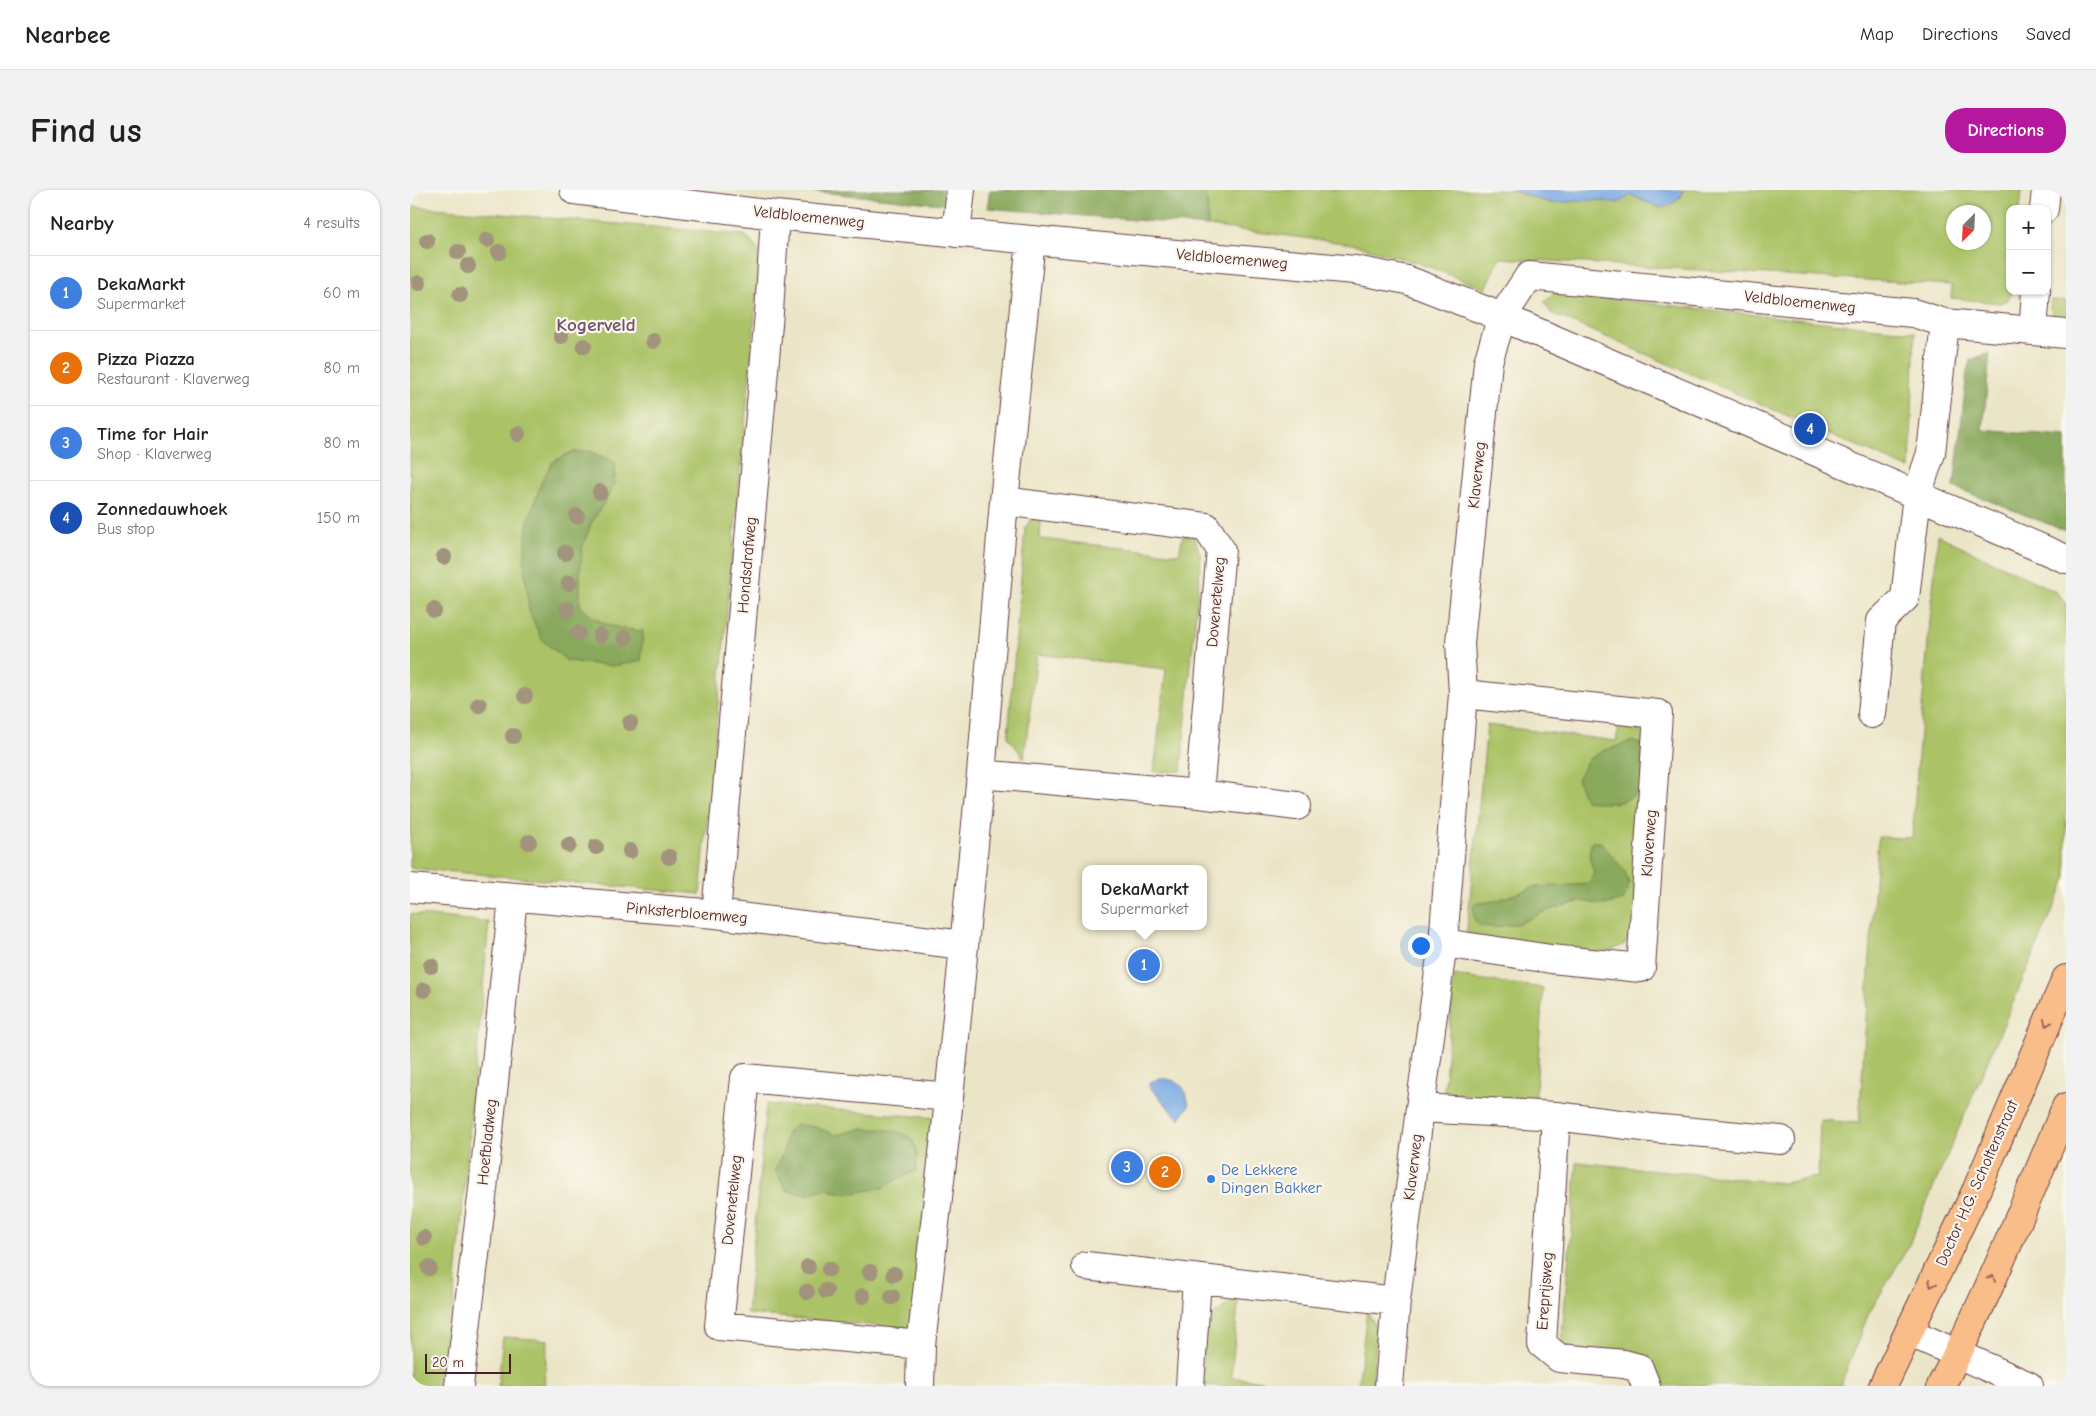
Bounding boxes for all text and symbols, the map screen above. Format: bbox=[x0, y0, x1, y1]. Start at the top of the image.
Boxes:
text: Nearbee bbox=[25, 21, 110, 49]
text: Map bbox=[1860, 24, 1894, 45]
text: Directions bbox=[1922, 24, 1998, 45]
text: Saved bbox=[2026, 24, 2071, 45]
button: Directions bbox=[1945, 108, 2066, 153]
text: Find us bbox=[30, 110, 142, 151]
street label: Veldbloemenweg bbox=[752, 202, 866, 232]
north arrow bbox=[1946, 205, 1991, 250]
map controls bbox=[2006, 205, 2051, 295]
button: + bbox=[2006, 205, 2051, 250]
text: Nearby bbox=[50, 211, 114, 235]
text: 4 results bbox=[303, 214, 360, 232]
street label: Veldbloemenweg bbox=[1175, 245, 1289, 273]
button: − bbox=[2006, 250, 2051, 295]
text: DekaMarkt bbox=[97, 273, 185, 295]
text: 1 bbox=[63, 284, 69, 302]
text: 60 m bbox=[323, 284, 360, 302]
street label: Veldbloemenweg bbox=[1743, 287, 1857, 317]
text: Supermarket bbox=[97, 295, 185, 313]
district label: Kogerveld bbox=[556, 314, 636, 336]
text: Pizza Piazza bbox=[97, 348, 195, 370]
text: 2 bbox=[62, 359, 70, 377]
text: 80 m bbox=[323, 359, 360, 377]
text: Restaurant · Klaverweg bbox=[97, 370, 250, 388]
pin: 4 bbox=[1794, 410, 1826, 448]
text: Time for Hair bbox=[97, 423, 208, 445]
text: 3 bbox=[62, 434, 70, 452]
text: 80 m bbox=[323, 434, 360, 452]
street label: Klaverweg bbox=[1465, 441, 1489, 509]
text: Shop · Klaverweg bbox=[97, 445, 212, 463]
text: Zonnedauwhoek bbox=[97, 498, 227, 520]
text: 4 bbox=[62, 509, 70, 527]
text: 150 m bbox=[317, 509, 360, 527]
street label: Hondsdrafweg bbox=[734, 516, 760, 614]
text: Bus stop bbox=[97, 520, 155, 538]
street label: Dovenetelweg bbox=[1203, 556, 1229, 648]
street label: Klaverweg bbox=[1638, 809, 1660, 877]
popup bbox=[1082, 865, 1207, 930]
text: DekaMarkt bbox=[1101, 878, 1188, 900]
street label: Pinksterbloemweg bbox=[626, 899, 748, 927]
text: Supermarket bbox=[1101, 900, 1188, 918]
your location bbox=[1408, 933, 1434, 959]
pin: 1 bbox=[1128, 946, 1160, 984]
one-way arrow bbox=[2042, 1019, 2052, 1027]
street label: Doctor H.G. Scholtenstraat bbox=[1932, 1097, 2022, 1269]
street label: Hoefbladweg bbox=[473, 1098, 501, 1186]
street label: Klaverweg bbox=[1400, 1133, 1426, 1201]
pin: 3 bbox=[1111, 1148, 1143, 1186]
pin: 2 bbox=[1149, 1153, 1181, 1191]
street label: Dovenetelweg bbox=[718, 1154, 746, 1246]
place label: De Lekkere Dingen Bakker bbox=[1221, 1161, 1323, 1197]
marker: De Lekkere Dingen Bakker bbox=[1205, 1173, 1217, 1185]
street label: Ereprijsweg bbox=[1533, 1251, 1557, 1331]
one-way arrow bbox=[1985, 1274, 1996, 1283]
one-way arrow bbox=[1927, 1279, 1938, 1288]
scale bar bbox=[425, 1351, 511, 1374]
text: 20 m bbox=[432, 1354, 464, 1371]

